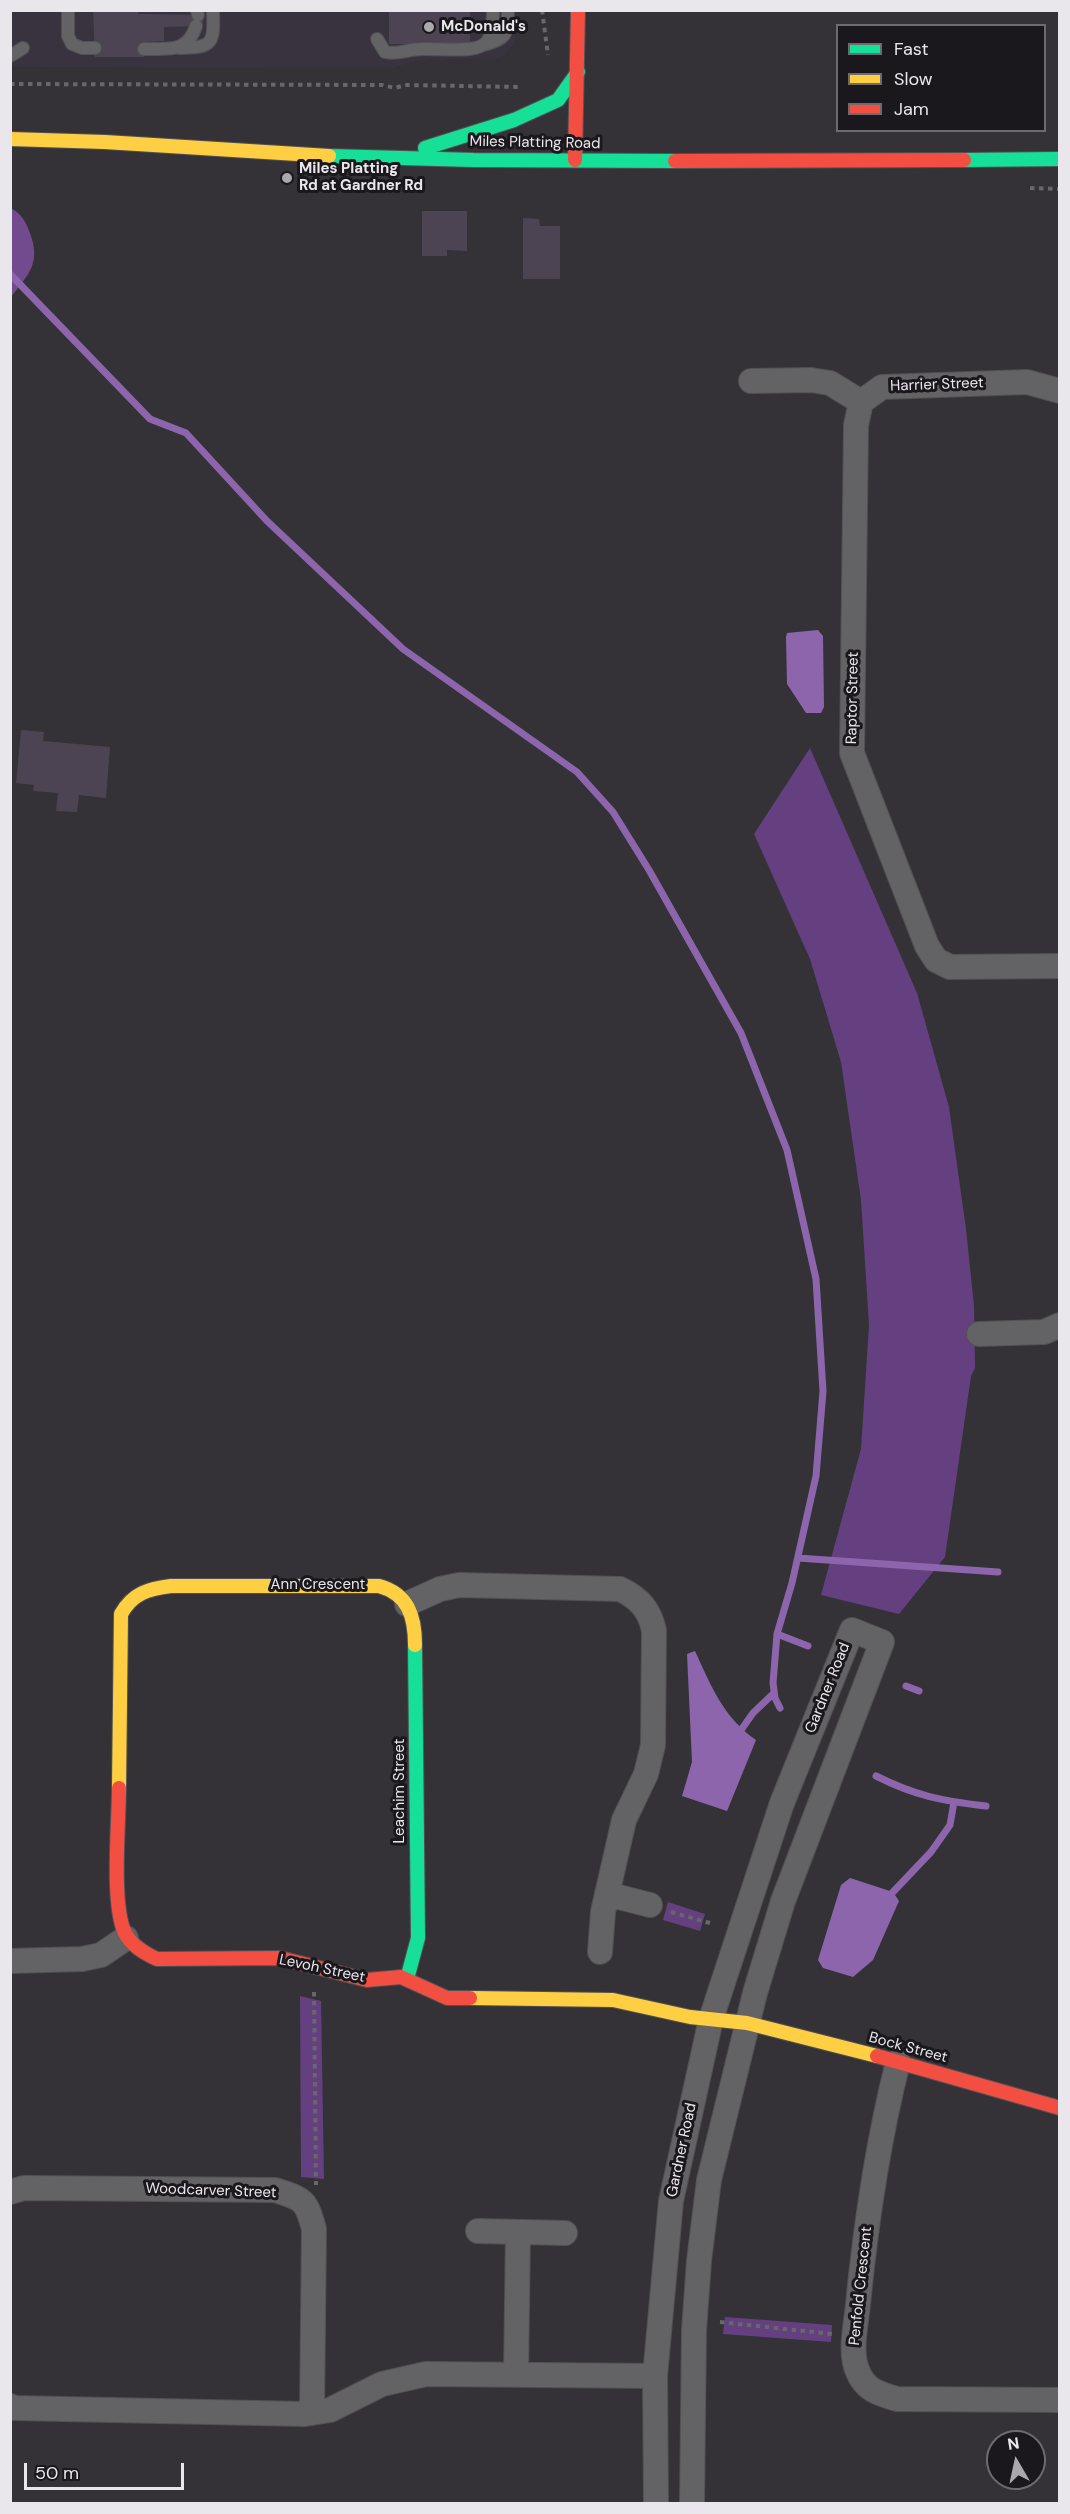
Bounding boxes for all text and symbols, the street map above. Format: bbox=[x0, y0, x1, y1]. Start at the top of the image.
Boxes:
place label: McDonald's bbox=[441, 18, 526, 36]
marker: McDonald's bbox=[422, 20, 436, 34]
legend bbox=[836, 24, 1046, 132]
text: Fast bbox=[894, 37, 929, 61]
text: Slow bbox=[894, 67, 933, 91]
text: Jam bbox=[894, 97, 929, 121]
street label: Miles Platting Road bbox=[469, 133, 601, 153]
place label: Miles Platting Rd at Gardner Rd bbox=[299, 160, 423, 195]
marker: Miles Platting Rd at Gardner Rd bbox=[280, 171, 294, 185]
street label: Harrier Street bbox=[890, 374, 984, 396]
street label: Raptor Street bbox=[843, 652, 863, 744]
street label: Ann Crescent bbox=[271, 1576, 365, 1594]
street label: Gardner Road bbox=[802, 1640, 854, 1736]
street label: Leachim Street bbox=[391, 1739, 409, 1843]
street label: Levoh Street bbox=[277, 1951, 367, 1987]
street label: Bock Street bbox=[867, 2029, 949, 2067]
street label: Gardner Road bbox=[663, 2101, 701, 2199]
street label: Woodcarver Street bbox=[145, 2180, 277, 2202]
street label: Penfold Crescent bbox=[846, 2226, 876, 2346]
north arrow bbox=[986, 2430, 1046, 2490]
text: N bbox=[1006, 2432, 1021, 2455]
scale bar bbox=[27, 2451, 188, 2489]
text: 50 m bbox=[35, 2461, 79, 2485]

